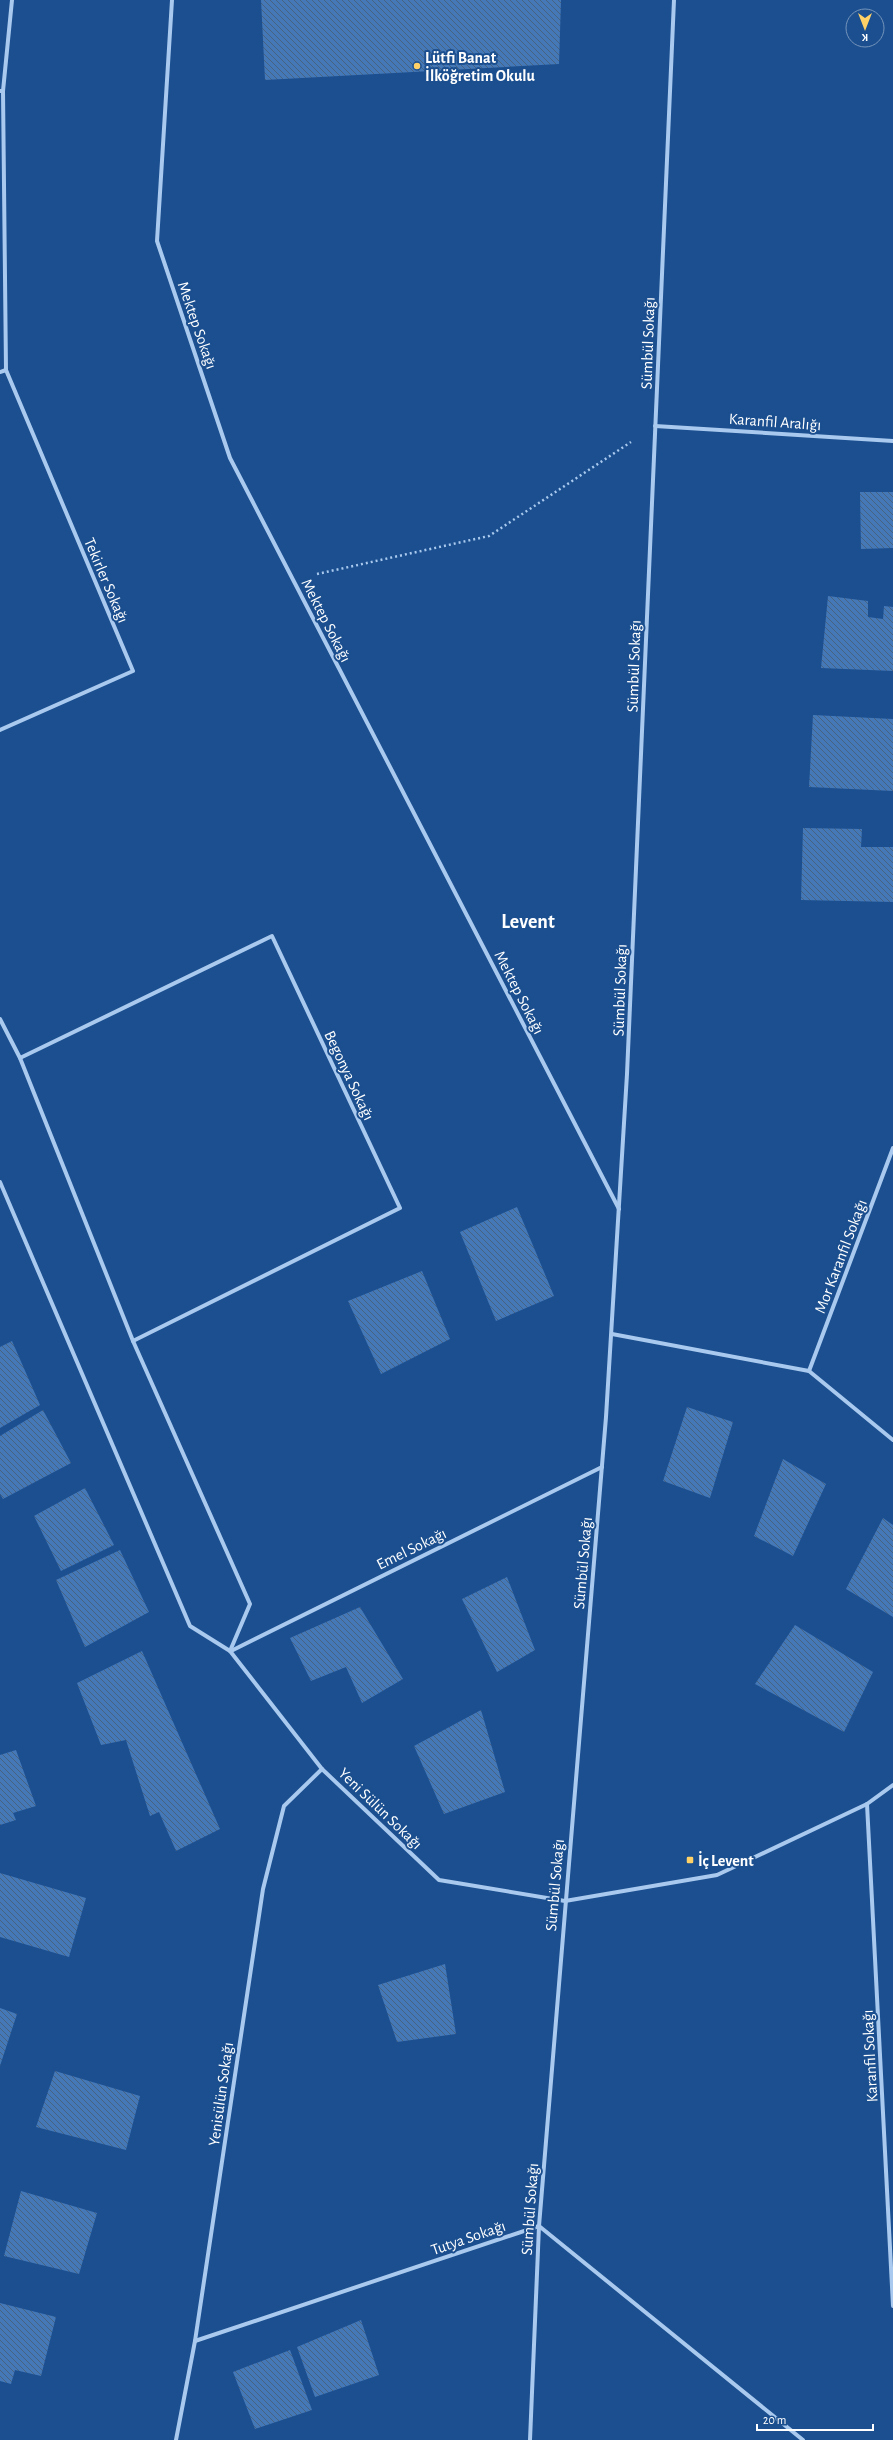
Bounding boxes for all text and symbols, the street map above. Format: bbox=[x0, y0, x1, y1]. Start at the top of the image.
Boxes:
north arrow bbox=[845, 8, 885, 48]
text: K bbox=[861, 32, 868, 43]
place label: Lütfi Banat İlköğretim Okulu bbox=[425, 50, 536, 84]
marker: Lütfi Banat İlköğretim Okulu bbox=[412, 61, 422, 71]
street label: Mektep Sokağı bbox=[175, 280, 219, 371]
street label: Sümbül Sokağı bbox=[638, 297, 658, 390]
street label: Karanfil Aralığı bbox=[728, 411, 822, 433]
street label: Tekirler Sokağı bbox=[81, 535, 131, 625]
street label: Mektep Sokağı bbox=[298, 576, 354, 665]
street label: Sümbül Sokağı bbox=[624, 620, 644, 713]
district label: Levent bbox=[501, 912, 555, 932]
street label: Sümbül Sokağı bbox=[610, 944, 630, 1037]
street label: Mektep Sokağı bbox=[491, 948, 547, 1037]
street label: Begonya Sokağı bbox=[320, 1028, 377, 1123]
street label: Mor Karanfil Sokağı bbox=[812, 1197, 870, 1316]
street label: Sümbül Sokağı bbox=[571, 1516, 595, 1610]
street label: Emel Sokağı bbox=[374, 1525, 449, 1573]
street label: Yeni Sülün Sokağı bbox=[335, 1765, 425, 1852]
street label: Sümbül Sokağı bbox=[543, 1838, 567, 1932]
place label: İç Levent bbox=[698, 1851, 754, 1869]
marker: İç Levent bbox=[685, 1855, 695, 1865]
street label: Karanfil Sokağı bbox=[860, 2009, 880, 2103]
street label: Yenisülün Sokağı bbox=[206, 2041, 236, 2147]
street label: Sümbül Sokağı bbox=[519, 2162, 541, 2256]
street label: Tutya Sokağı bbox=[429, 2218, 508, 2259]
scale bar bbox=[757, 2406, 873, 2432]
text: 20 m bbox=[763, 2414, 786, 2426]

